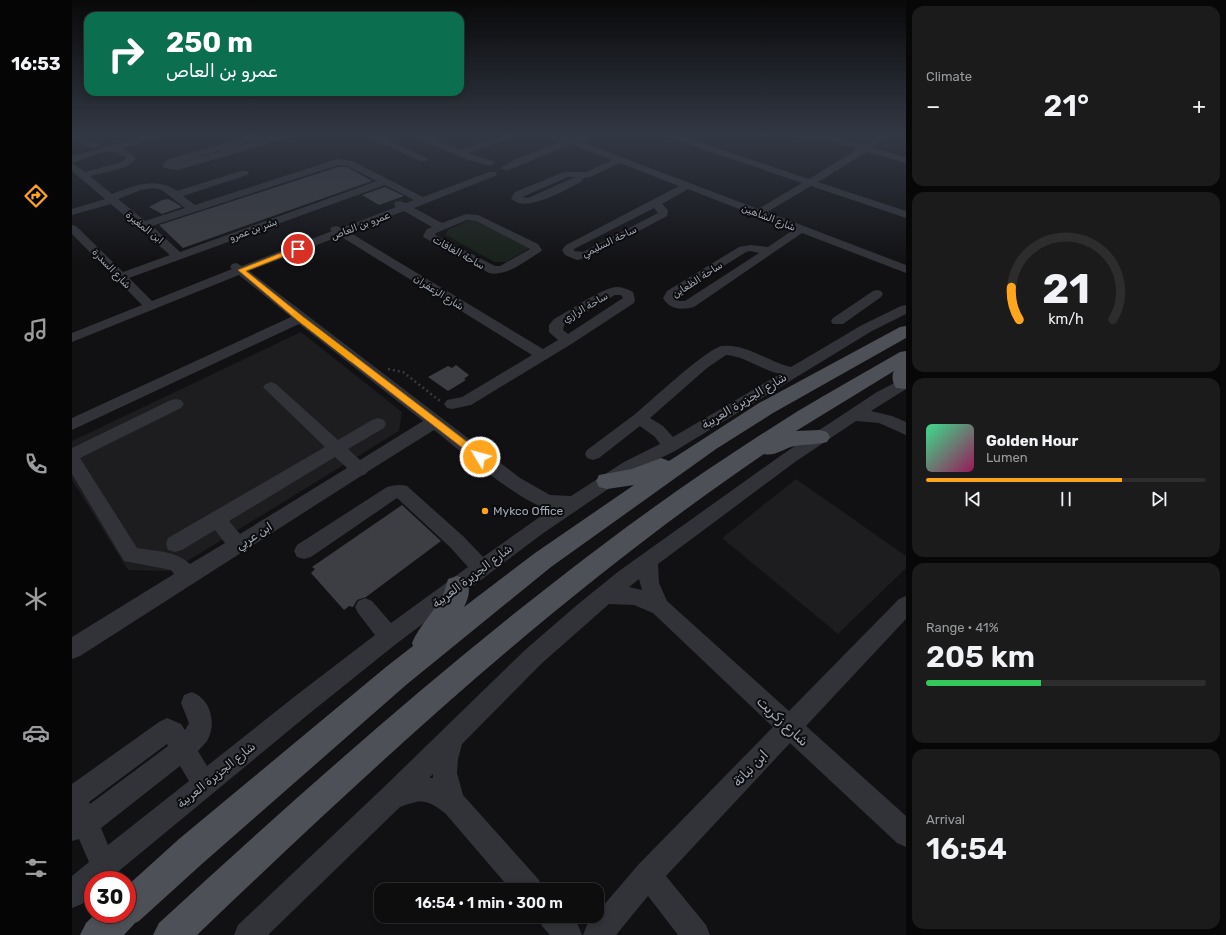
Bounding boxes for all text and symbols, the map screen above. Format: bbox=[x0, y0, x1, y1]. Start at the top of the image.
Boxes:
text: 250 m bbox=[166, 26, 253, 59]
icon: right bbox=[100, 28, 152, 80]
text: 16:53 bbox=[11, 53, 61, 75]
text: عمرو بن العاص bbox=[166, 60, 277, 82]
text: Climate bbox=[926, 69, 972, 84]
text: 21° bbox=[1044, 88, 1089, 124]
text: − bbox=[926, 93, 940, 120]
text: + bbox=[1192, 93, 1206, 120]
icon: directions bbox=[22, 182, 50, 210]
street label: شارع الشاهين bbox=[740, 202, 797, 235]
street label: ابن المغيرة bbox=[123, 209, 166, 247]
street label: عمرو بن العاص bbox=[329, 209, 392, 243]
street label: بشر بن عمرو bbox=[228, 216, 279, 244]
street label: ساحة السليمي bbox=[580, 224, 640, 262]
pin bbox=[281, 232, 315, 266]
street label: ساحة الغافات bbox=[430, 234, 487, 272]
icon: arrive bbox=[287, 238, 309, 260]
street label: شارع السدرة bbox=[89, 246, 133, 292]
street label: ساحة الظعاين bbox=[670, 259, 725, 301]
text: 21 bbox=[1042, 263, 1090, 312]
street label: شارع الزعفران bbox=[411, 273, 466, 314]
street label: ساحة الرازي bbox=[561, 290, 611, 326]
text: km/h bbox=[1048, 310, 1084, 327]
icon: music bbox=[22, 316, 50, 344]
street label: شارع الجزيرة العربية bbox=[699, 370, 790, 434]
text: Golden Hour bbox=[986, 432, 1078, 450]
position arrow bbox=[459, 436, 501, 478]
icon: phone bbox=[22, 450, 50, 478]
text: Lumen bbox=[986, 450, 1028, 465]
icon: previous bbox=[962, 488, 984, 510]
icon: pause bbox=[1055, 488, 1077, 510]
icon: next bbox=[1148, 488, 1170, 510]
place label: Mykco Office bbox=[493, 504, 564, 518]
marker: Mykco Office bbox=[480, 506, 490, 516]
street label: ابن عربي bbox=[233, 519, 276, 554]
street label: شارع الجزيرة العربية bbox=[429, 541, 516, 612]
icon: climate bbox=[22, 585, 50, 613]
text: Range · 41% bbox=[926, 620, 999, 635]
text: 205 km bbox=[926, 639, 1035, 675]
street label: شارع زكريت bbox=[752, 693, 812, 751]
icon: car bbox=[22, 719, 50, 747]
street label: شارع الجزيرة العربية bbox=[174, 739, 259, 812]
street label: ابن نباتة bbox=[729, 746, 772, 790]
text: Arrival bbox=[926, 812, 965, 827]
text: 16:54 bbox=[926, 831, 1007, 867]
icon: filters bbox=[22, 854, 50, 882]
speed limit sign: 30 bbox=[84, 871, 136, 923]
text: 16:54 · 1 min · 300 m bbox=[415, 894, 563, 912]

